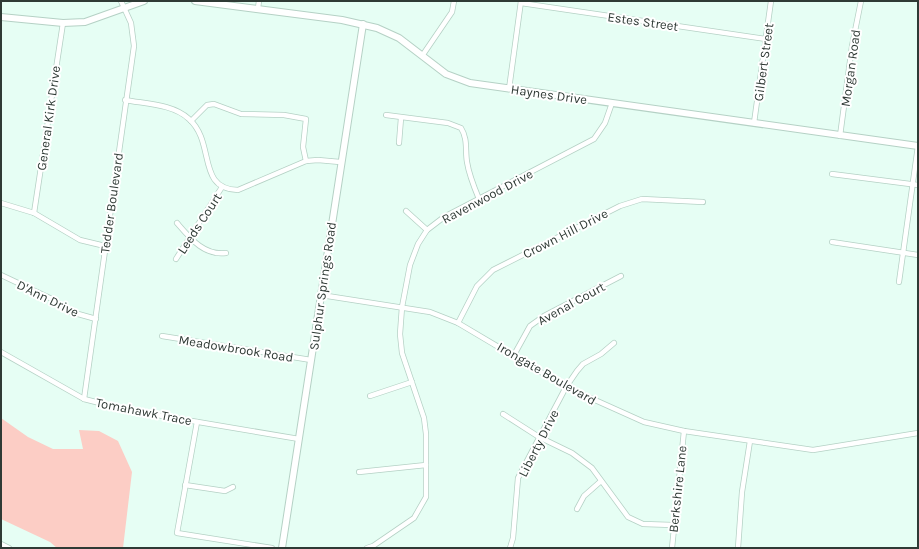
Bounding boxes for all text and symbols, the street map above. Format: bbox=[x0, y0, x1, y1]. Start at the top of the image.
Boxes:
street label: Estes Street bbox=[607, 9, 679, 34]
street label: Gilbert Street bbox=[751, 22, 776, 102]
street label: Morgan Road bbox=[838, 28, 863, 108]
street label: General Kirk Drive bbox=[34, 65, 63, 171]
street label: Haynes Drive bbox=[510, 82, 588, 107]
street label: Tedder Boulevard bbox=[97, 152, 126, 254]
street label: Ravenwood Drive bbox=[439, 166, 536, 227]
street label: Leeds Court bbox=[174, 190, 225, 257]
street label: Crown Hill Drive bbox=[520, 205, 611, 261]
street label: Sulphur Springs Road bbox=[306, 221, 339, 351]
street label: D'Ann Drive bbox=[14, 277, 81, 320]
street label: Avenal Court bbox=[535, 279, 608, 328]
street label: Meadowbrook Road bbox=[177, 332, 294, 365]
street label: Irongate Boulevard bbox=[495, 339, 599, 408]
street label: Tomahawk Trace bbox=[95, 395, 194, 428]
street label: Liberty Drive bbox=[515, 407, 562, 479]
street label: Berkshire Lane bbox=[665, 444, 690, 533]

